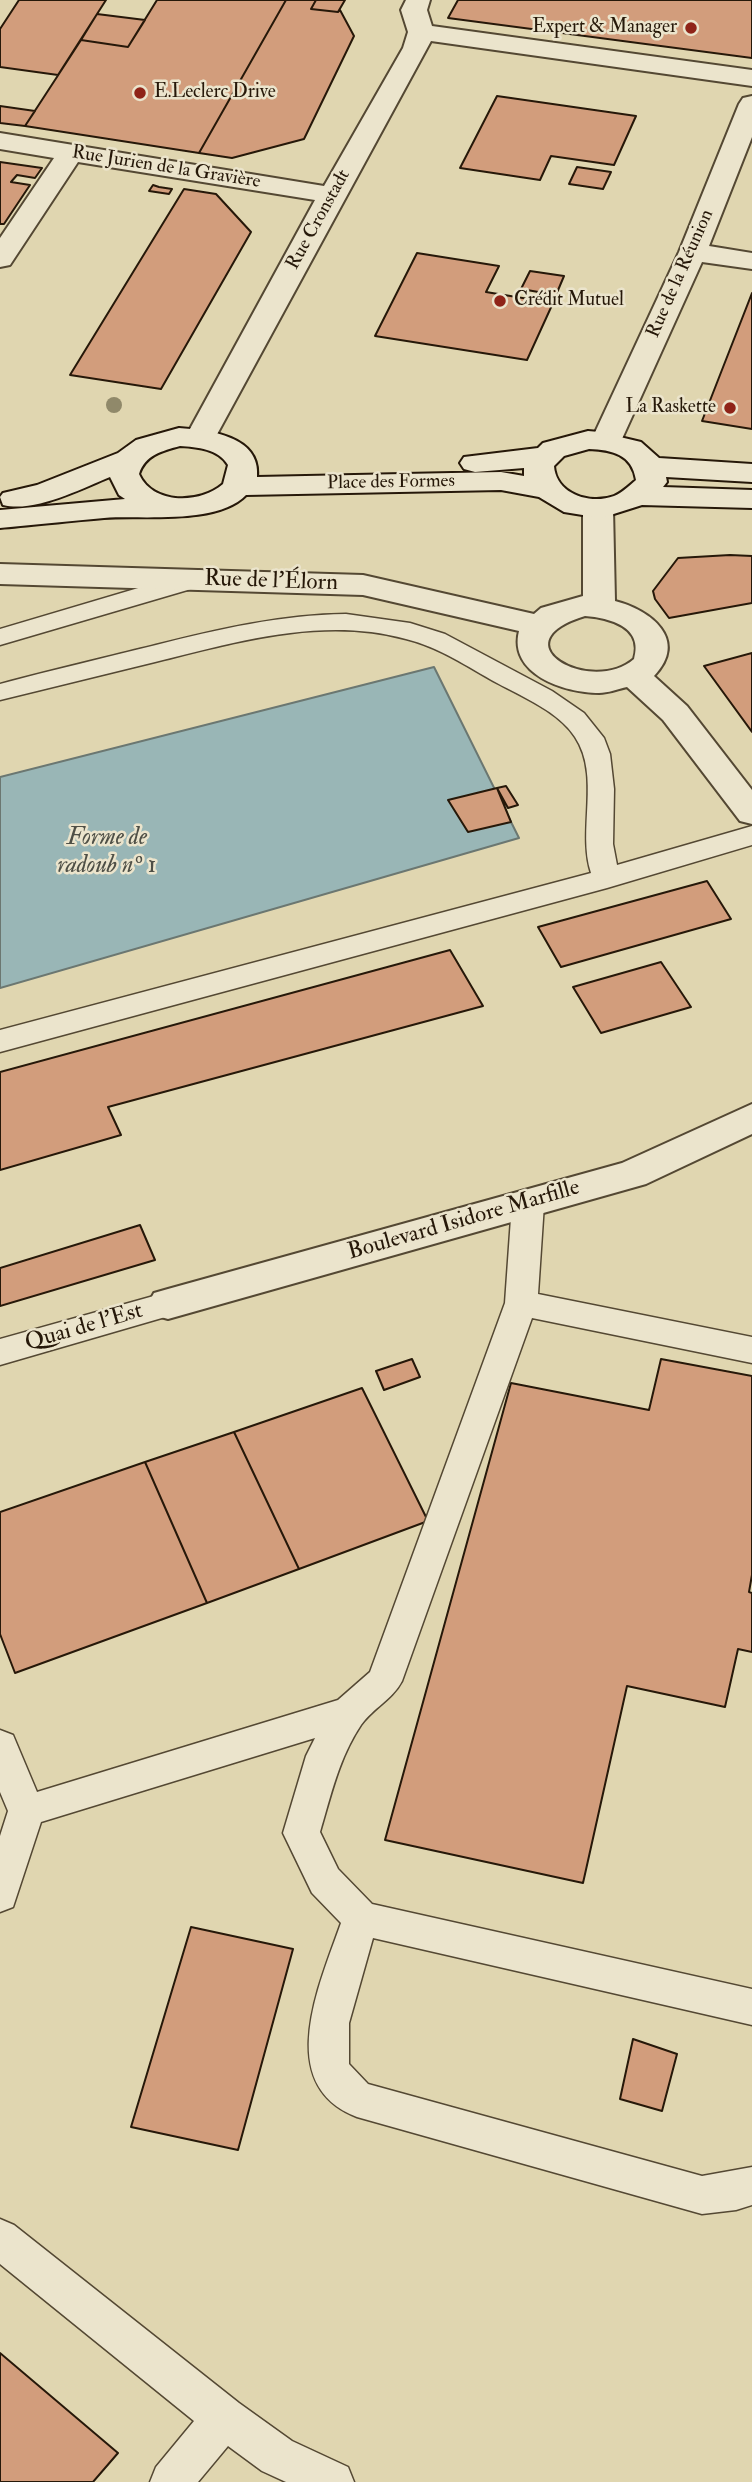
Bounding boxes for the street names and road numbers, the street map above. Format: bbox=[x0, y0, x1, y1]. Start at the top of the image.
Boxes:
street label: Rue Jurien de la Gravière bbox=[70, 142, 262, 194]
street label: Rue Cronstadt bbox=[282, 166, 356, 274]
street label: Rue de la Réunion bbox=[643, 206, 719, 342]
street label: Place des Formes bbox=[327, 470, 455, 496]
street label: Rue de l'Élorn bbox=[204, 566, 338, 598]
street label: Boulevard Isidore Marfille bbox=[345, 1175, 583, 1267]
street label: Quai de l'Est bbox=[22, 1298, 146, 1358]

